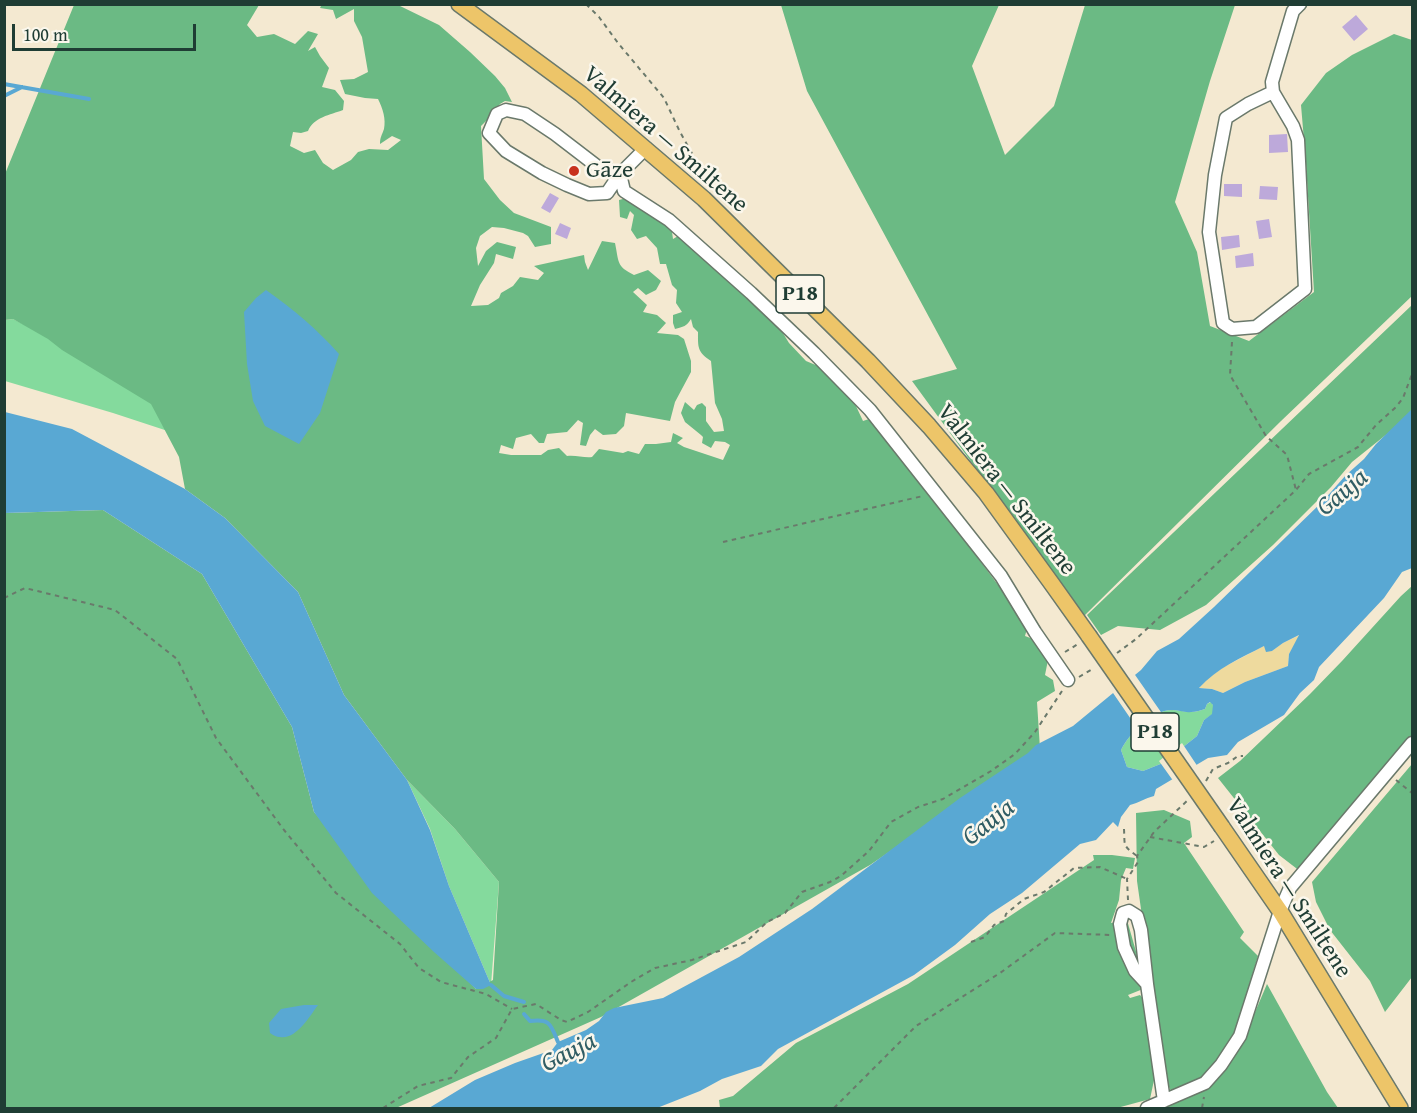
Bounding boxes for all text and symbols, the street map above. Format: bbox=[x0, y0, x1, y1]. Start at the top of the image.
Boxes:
scale bar bbox=[15, 12, 200, 50]
text: 100 m bbox=[23, 21, 68, 48]
street label: Valmiera — Smiltene bbox=[576, 60, 754, 220]
place label: Gāze bbox=[586, 157, 633, 185]
marker: Gāze bbox=[567, 164, 581, 178]
road number: P18 bbox=[776, 275, 824, 313]
street label: Valmiera — Smiltene bbox=[930, 399, 1082, 581]
water label: Gauja bbox=[1311, 463, 1375, 523]
road number: P18 bbox=[1131, 713, 1179, 751]
street label: Valmiera — Smiltene bbox=[1219, 792, 1357, 984]
water label: Gauja bbox=[957, 793, 1021, 853]
water label: Gauja bbox=[536, 1026, 602, 1080]

